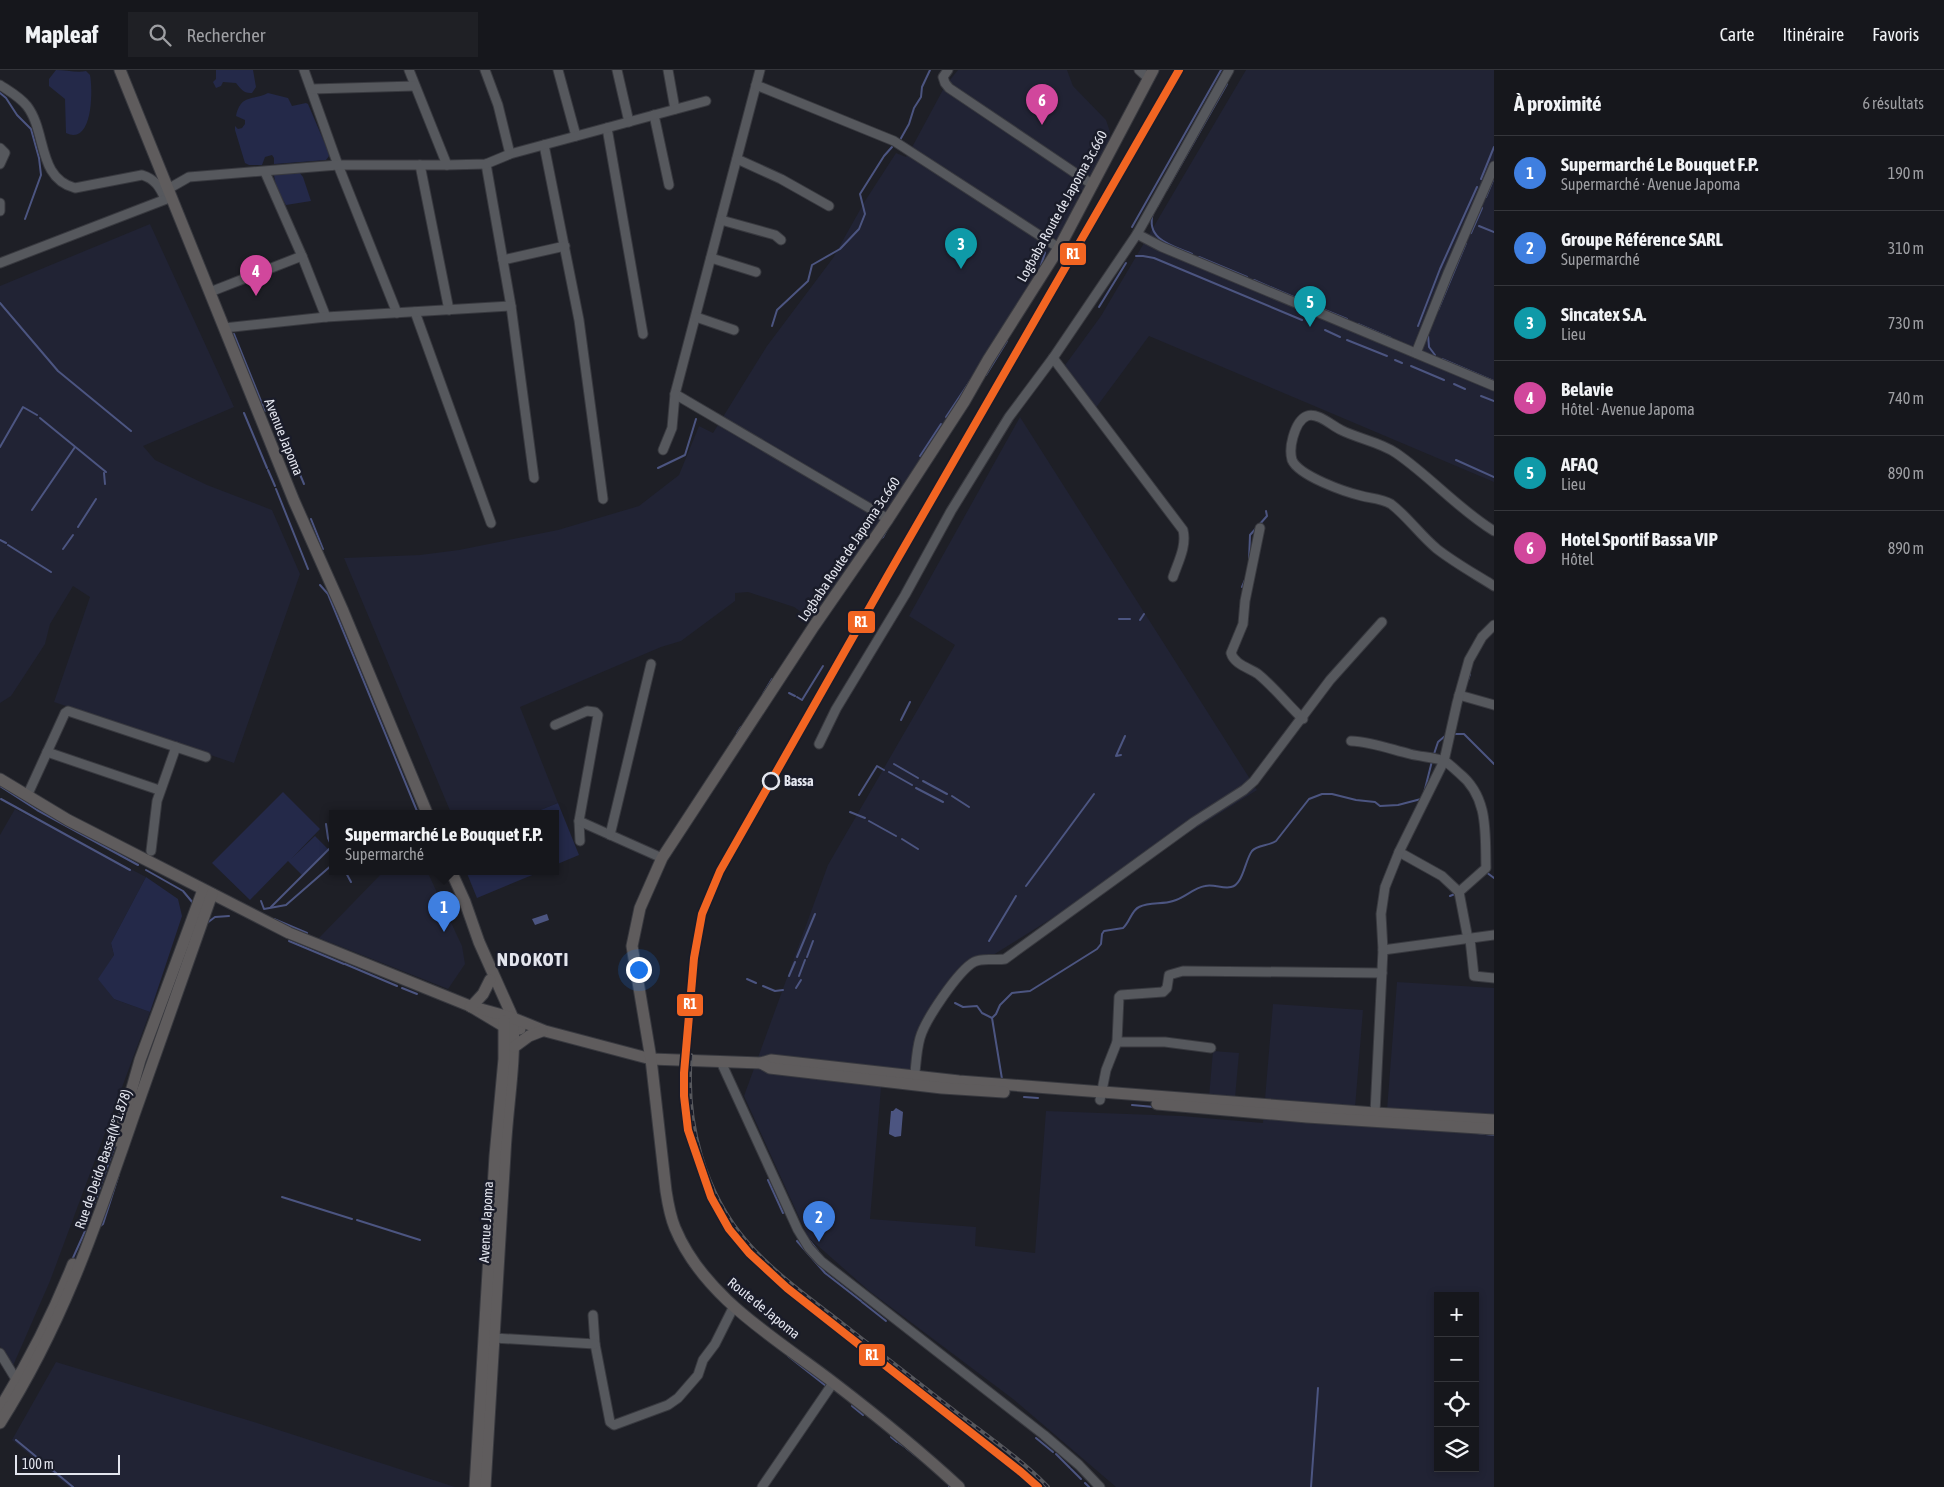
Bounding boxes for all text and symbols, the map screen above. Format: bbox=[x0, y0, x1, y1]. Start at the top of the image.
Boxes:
search box bbox=[128, 12, 478, 57]
text: Mapleaf bbox=[25, 21, 98, 48]
icon: search bbox=[146, 21, 174, 49]
text: Rechercher bbox=[186, 24, 265, 46]
text: Carte bbox=[1720, 24, 1754, 45]
text: Itinéraire bbox=[1782, 24, 1844, 45]
text: Favoris bbox=[1872, 24, 1919, 45]
pin: 6 bbox=[1026, 84, 1058, 125]
text: À proximité bbox=[1514, 91, 1602, 115]
text: 6 résultats bbox=[1862, 94, 1924, 112]
street label: Logbaba Route de Japoma 3c.660 bbox=[1014, 127, 1110, 284]
text: Supermarché Le Bouquet F.P. bbox=[1561, 153, 1758, 175]
text: 1 bbox=[1526, 164, 1534, 182]
text: 190 m bbox=[1888, 164, 1924, 182]
text: Supermarché · Avenue Japoma bbox=[1561, 175, 1741, 193]
pin: 3 bbox=[945, 228, 977, 269]
text: Groupe Référence SARL bbox=[1561, 228, 1723, 250]
text: 2 bbox=[1526, 239, 1534, 257]
text: 310 m bbox=[1888, 239, 1924, 257]
line badge: R1 bbox=[1059, 242, 1087, 266]
text: R1 bbox=[1066, 246, 1080, 262]
text: Supermarché bbox=[1561, 250, 1640, 268]
pin: 4 bbox=[240, 255, 272, 296]
pin: 5 bbox=[1294, 286, 1326, 327]
text: Sincatex S.A. bbox=[1561, 303, 1646, 325]
text: 3 bbox=[1526, 314, 1534, 332]
text: 730 m bbox=[1888, 314, 1924, 332]
text: Lieu bbox=[1561, 325, 1586, 343]
text: Belavie bbox=[1561, 378, 1613, 400]
text: 4 bbox=[1526, 389, 1534, 407]
text: 740 m bbox=[1888, 389, 1924, 407]
street label: Avenue Japoma bbox=[261, 396, 307, 478]
text: Hôtel · Avenue Japoma bbox=[1561, 400, 1695, 418]
text: AFAQ bbox=[1561, 453, 1598, 475]
text: 5 bbox=[1526, 464, 1534, 482]
text: 890 m bbox=[1888, 464, 1924, 482]
street label: Logbaba Route de Japoma 3c.660 bbox=[795, 474, 903, 624]
text: Lieu bbox=[1561, 475, 1586, 493]
text: Hotel Sportif Bassa VIP bbox=[1561, 528, 1718, 550]
text: 6 bbox=[1526, 539, 1534, 557]
text: 890 m bbox=[1888, 539, 1924, 557]
text: Hôtel bbox=[1561, 550, 1594, 568]
line badge: R1 bbox=[847, 610, 876, 634]
text: R1 bbox=[854, 614, 868, 630]
marker: Bassa bbox=[762, 772, 780, 790]
place label: Bassa bbox=[784, 773, 814, 789]
popup bbox=[329, 810, 559, 875]
text: Supermarché Le Bouquet F.P. bbox=[345, 823, 543, 845]
text: Supermarché bbox=[345, 845, 424, 863]
pin: 1 bbox=[428, 891, 460, 932]
district label: NDOKOTI bbox=[497, 948, 569, 970]
your location bbox=[626, 957, 652, 983]
line badge: R1 bbox=[676, 993, 704, 1017]
text: R1 bbox=[683, 996, 697, 1012]
street label: Rue de Deido Bassa(N°1.878) bbox=[72, 1087, 134, 1231]
street label: Avenue Japoma bbox=[476, 1181, 496, 1263]
pin: 2 bbox=[803, 1201, 835, 1242]
street label: Route de Japoma bbox=[725, 1274, 803, 1342]
map controls bbox=[1434, 1292, 1479, 1472]
button: + bbox=[1434, 1292, 1479, 1337]
button: − bbox=[1434, 1337, 1479, 1382]
line badge: R1 bbox=[858, 1343, 886, 1367]
text: R1 bbox=[865, 1347, 879, 1363]
button: locate bbox=[1434, 1382, 1479, 1427]
button: layers bbox=[1434, 1427, 1479, 1472]
scale bar bbox=[15, 1452, 120, 1475]
text: 100 m bbox=[22, 1456, 54, 1472]

